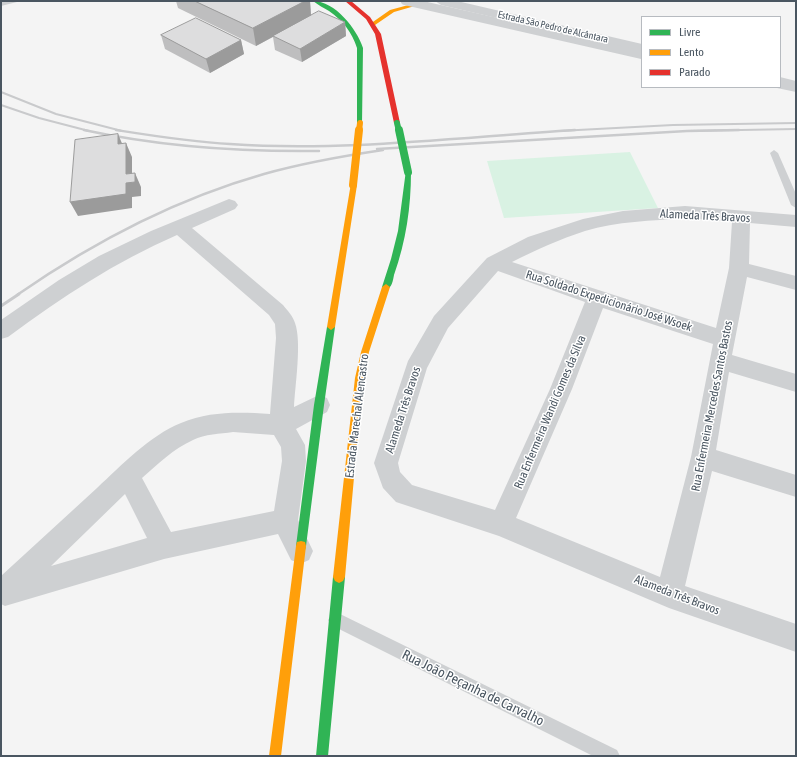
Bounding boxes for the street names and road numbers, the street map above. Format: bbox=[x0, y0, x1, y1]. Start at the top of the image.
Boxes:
street label: Estrada São Pedro de Alcântara bbox=[497, 8, 609, 46]
street label: Alameda Três Bravos bbox=[660, 206, 750, 226]
street label: Rua Soldado Expedicionário José Wsoek bbox=[524, 267, 694, 335]
street label: Rua Enfermeira Mercedes Santos Bastos bbox=[688, 319, 736, 493]
street label: Rua Enfermeira Wandi Gomes da Silva bbox=[511, 333, 589, 491]
street label: Estrada Marechal Alencastro bbox=[342, 353, 372, 479]
street label: Alameda Três Bravos bbox=[382, 365, 424, 455]
street label: Alameda Três Bravos bbox=[632, 572, 722, 618]
street label: Rua João Peçanha de Carvalho bbox=[399, 646, 547, 730]

